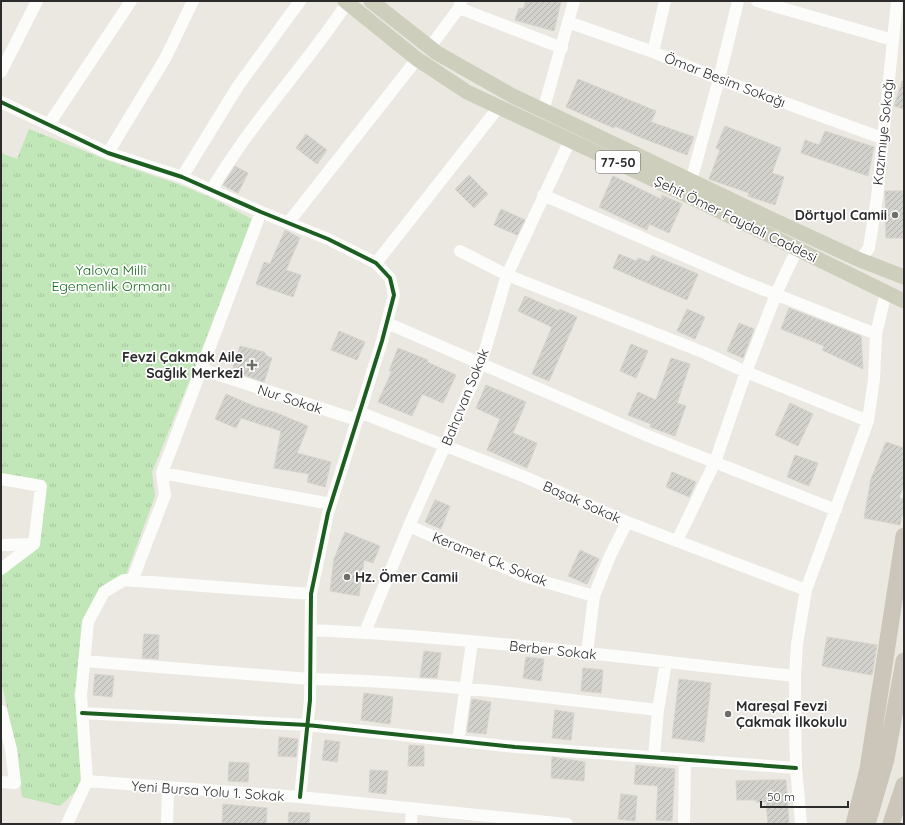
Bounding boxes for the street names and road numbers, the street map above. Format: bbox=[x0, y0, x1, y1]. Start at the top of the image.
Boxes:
street label: Ömar Besim Sokağı bbox=[662, 49, 788, 111]
street label: Kazımıye Sokağı bbox=[868, 78, 898, 186]
road number: 77-50 bbox=[596, 151, 640, 173]
street label: Şehit Ömer Faydalı Caddesi bbox=[652, 172, 820, 266]
street label: Bahçıvan Sokak bbox=[437, 346, 493, 448]
street label: Nur Sokak bbox=[255, 380, 325, 418]
street label: Başak Sokak bbox=[540, 477, 624, 527]
street label: Keramet Çk. Sokak bbox=[430, 528, 550, 590]
street label: Berber Sokak bbox=[508, 636, 598, 664]
street label: Yeni Bursa Yolu 1. Sokak bbox=[131, 777, 285, 805]

